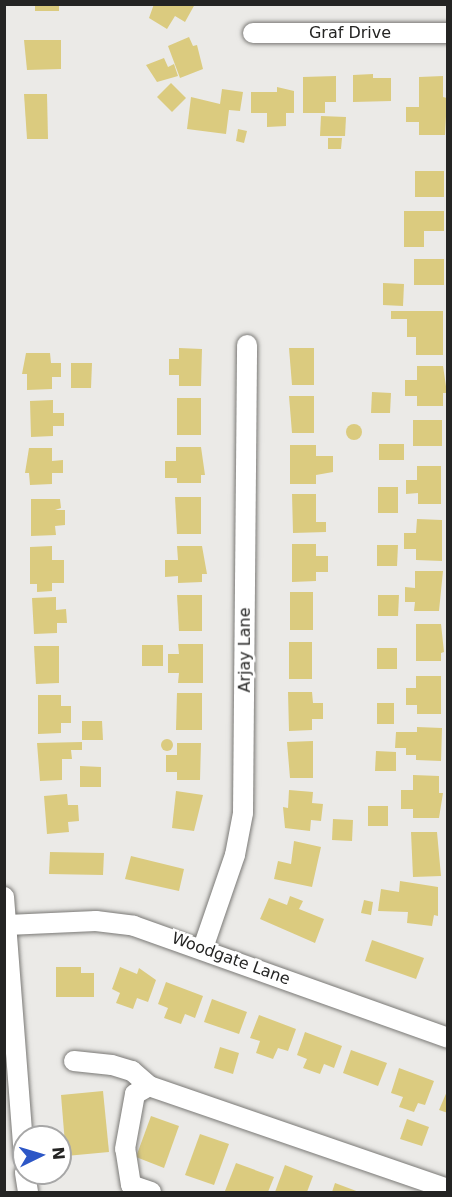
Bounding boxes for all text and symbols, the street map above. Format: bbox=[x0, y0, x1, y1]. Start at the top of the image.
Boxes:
street label: Graf Drive bbox=[309, 23, 391, 43]
street label: Arjay Lane bbox=[235, 607, 255, 693]
street label: Woodgate Lane bbox=[169, 929, 293, 989]
north arrow bbox=[12, 1125, 72, 1185]
text: N bbox=[48, 1146, 68, 1161]

